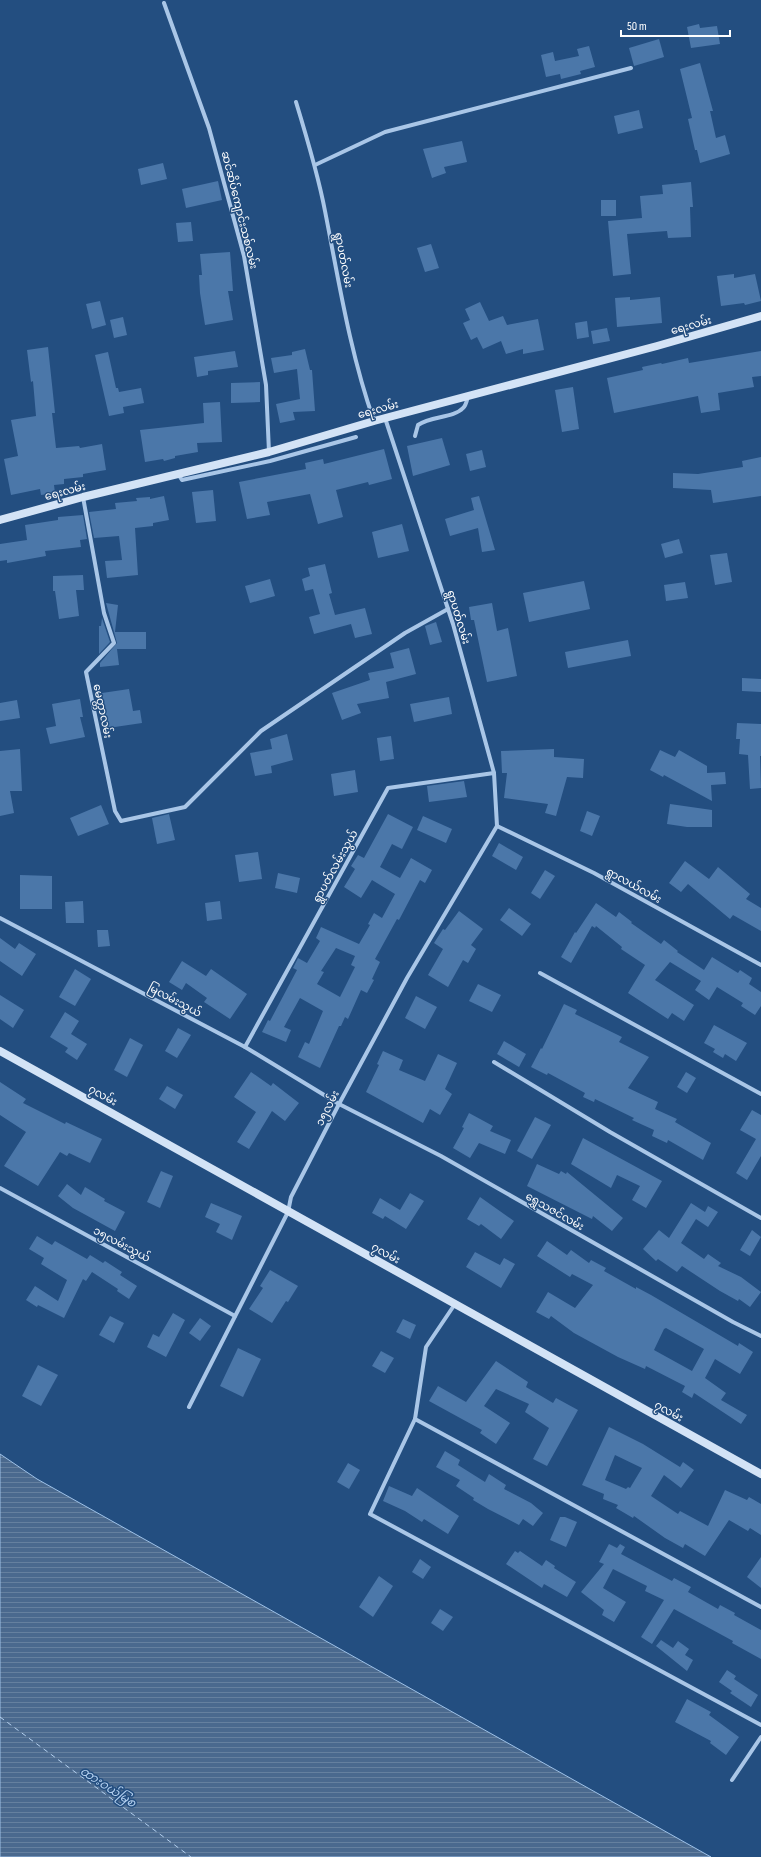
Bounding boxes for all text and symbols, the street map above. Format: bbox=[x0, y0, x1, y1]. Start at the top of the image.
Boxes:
scale bar bbox=[621, 12, 730, 38]
text: 50 m bbox=[627, 19, 647, 34]
street label: ဆင်ဆိပ်ကျောင်းသစ်လမ်း bbox=[217, 150, 261, 271]
street label: ရွာပတ်လမ်း bbox=[330, 231, 356, 289]
street label: ရေးလမ်း bbox=[669, 312, 714, 339]
street label: ရေးလမ်း bbox=[356, 396, 401, 423]
street label: ရေးလမ်း bbox=[43, 479, 88, 505]
street label: ရွာပတ်လမ်း bbox=[442, 588, 474, 647]
street label: မေတ္တာလမ်း bbox=[88, 683, 116, 740]
street label: ရွာပတ်လမ်းသွယ် bbox=[309, 827, 362, 906]
street label: ရွာလယ်လမ်း bbox=[603, 864, 664, 908]
street label: မြလမ်းသွယ် bbox=[145, 980, 204, 1022]
street label: ၇လမ်း bbox=[85, 1081, 120, 1110]
street label: ၁၅လမ်း bbox=[312, 1088, 344, 1129]
street label: ရွှေသဇင်လမ်း bbox=[522, 1189, 587, 1235]
street label: ၁၅လမ်းသွယ် bbox=[90, 1223, 153, 1267]
street label: ၇လမ်း bbox=[368, 1239, 403, 1268]
street label: ၇လမ်း bbox=[651, 1397, 686, 1426]
water label: ထားဝယ်မြစ bbox=[76, 1762, 140, 1813]

